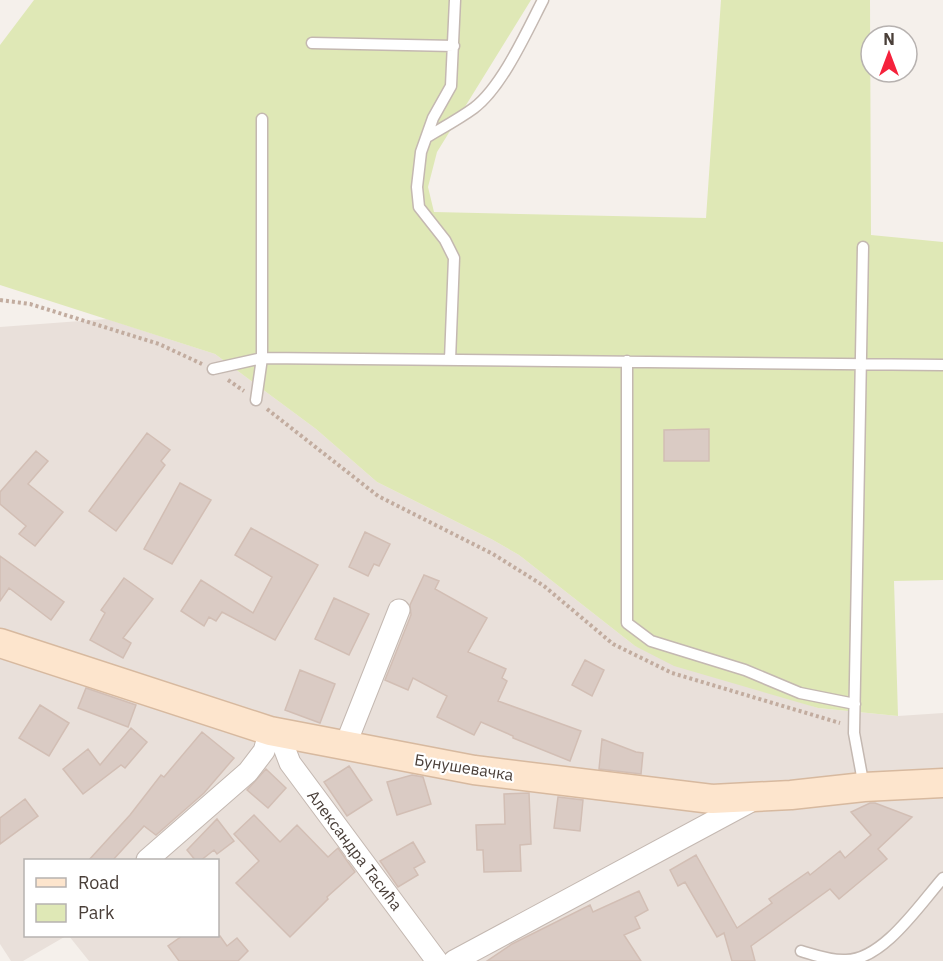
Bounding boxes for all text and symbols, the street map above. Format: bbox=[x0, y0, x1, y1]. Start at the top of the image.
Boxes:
north arrow bbox=[859, 24, 919, 84]
text: N bbox=[883, 29, 895, 49]
street label: Бунушевачка bbox=[413, 749, 515, 785]
street label: Александра Тасића bbox=[303, 786, 407, 915]
legend bbox=[24, 859, 219, 937]
text: Road bbox=[78, 871, 119, 894]
text: Park bbox=[78, 901, 115, 924]

